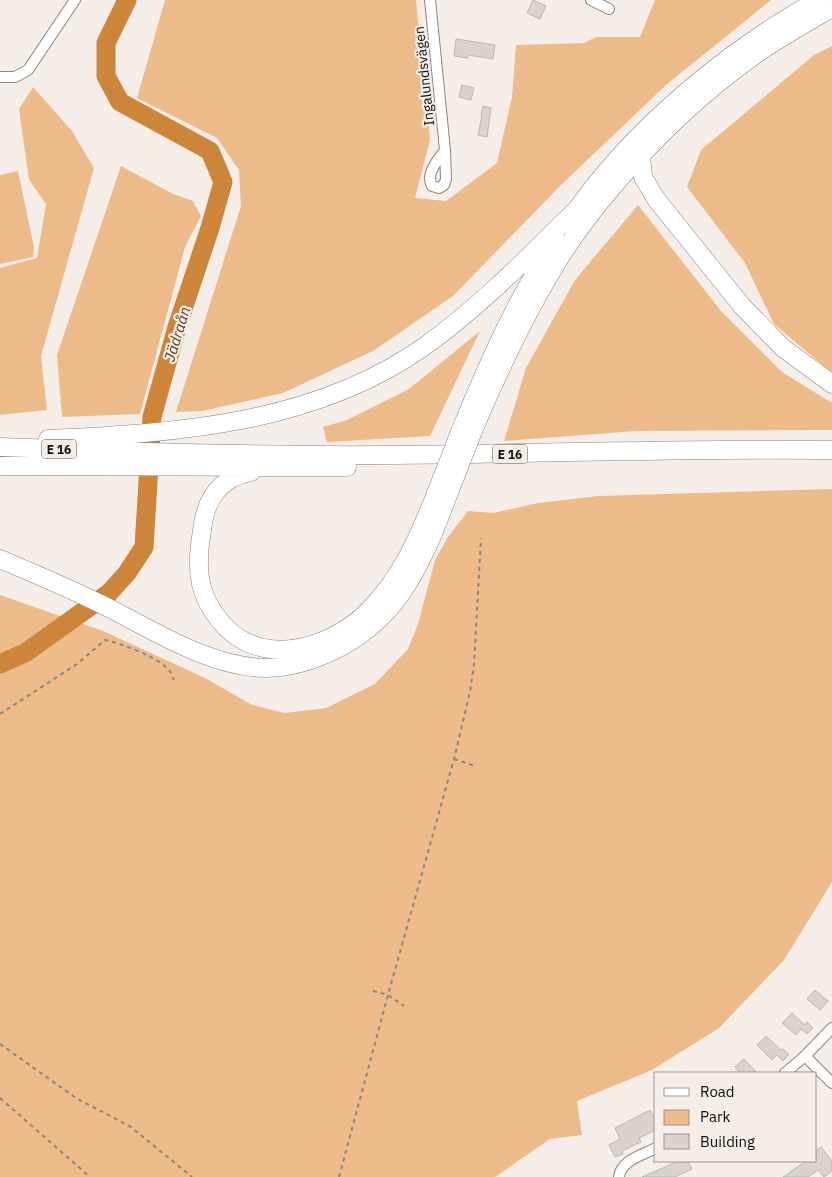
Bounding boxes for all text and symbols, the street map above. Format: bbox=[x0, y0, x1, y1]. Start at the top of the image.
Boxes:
street label: Ingalundsvägen bbox=[410, 25, 438, 127]
water label: Jädraån bbox=[160, 304, 194, 364]
road number: E 16 bbox=[42, 439, 76, 458]
road number: E 16 bbox=[492, 444, 528, 464]
legend bbox=[654, 1072, 817, 1162]
text: Road bbox=[700, 1082, 735, 1101]
text: Park bbox=[700, 1107, 730, 1126]
text: Building bbox=[700, 1132, 755, 1151]

